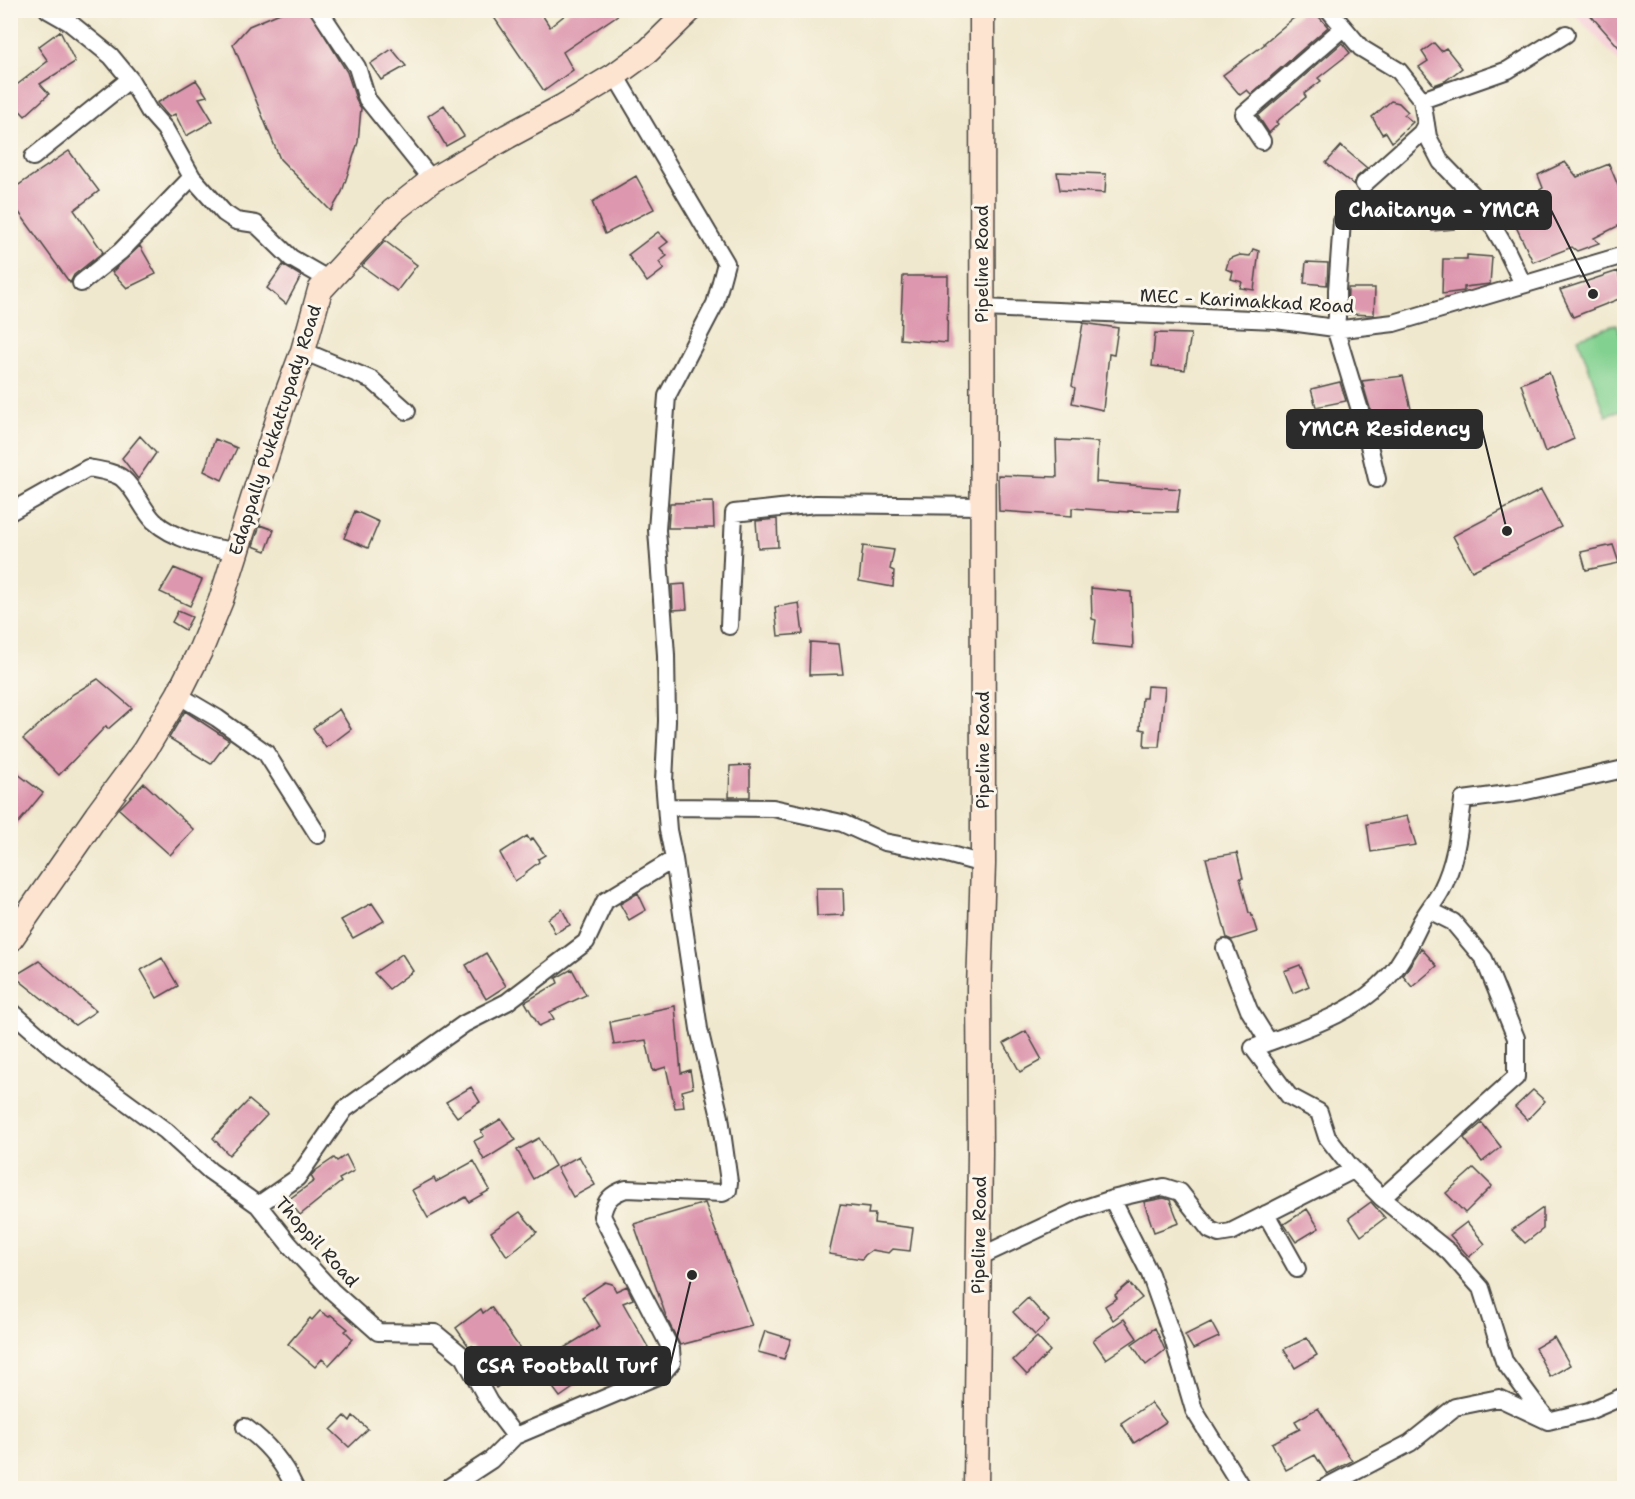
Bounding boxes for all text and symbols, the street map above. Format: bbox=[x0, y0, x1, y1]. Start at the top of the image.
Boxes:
callout: Chaitanya - YMCA bbox=[1336, 191, 1551, 229]
text: Chaitanya - YMCA bbox=[1348, 197, 1540, 223]
street label: Pipeline Road bbox=[970, 205, 994, 323]
street label: MEC - Karimakkad Road bbox=[1139, 283, 1355, 319]
street label: Edappally Pukkattupady Road bbox=[223, 302, 327, 558]
callout: YMCA Residency bbox=[1287, 410, 1482, 448]
text: YMCA Residency bbox=[1299, 416, 1471, 442]
street label: Pipeline Road bbox=[971, 691, 995, 809]
street label: Pipeline Road bbox=[966, 1176, 992, 1294]
street label: Thoppil Road bbox=[270, 1192, 364, 1292]
callout: CSA Football Turf bbox=[465, 1347, 670, 1385]
text: CSA Football Turf bbox=[476, 1353, 658, 1379]

